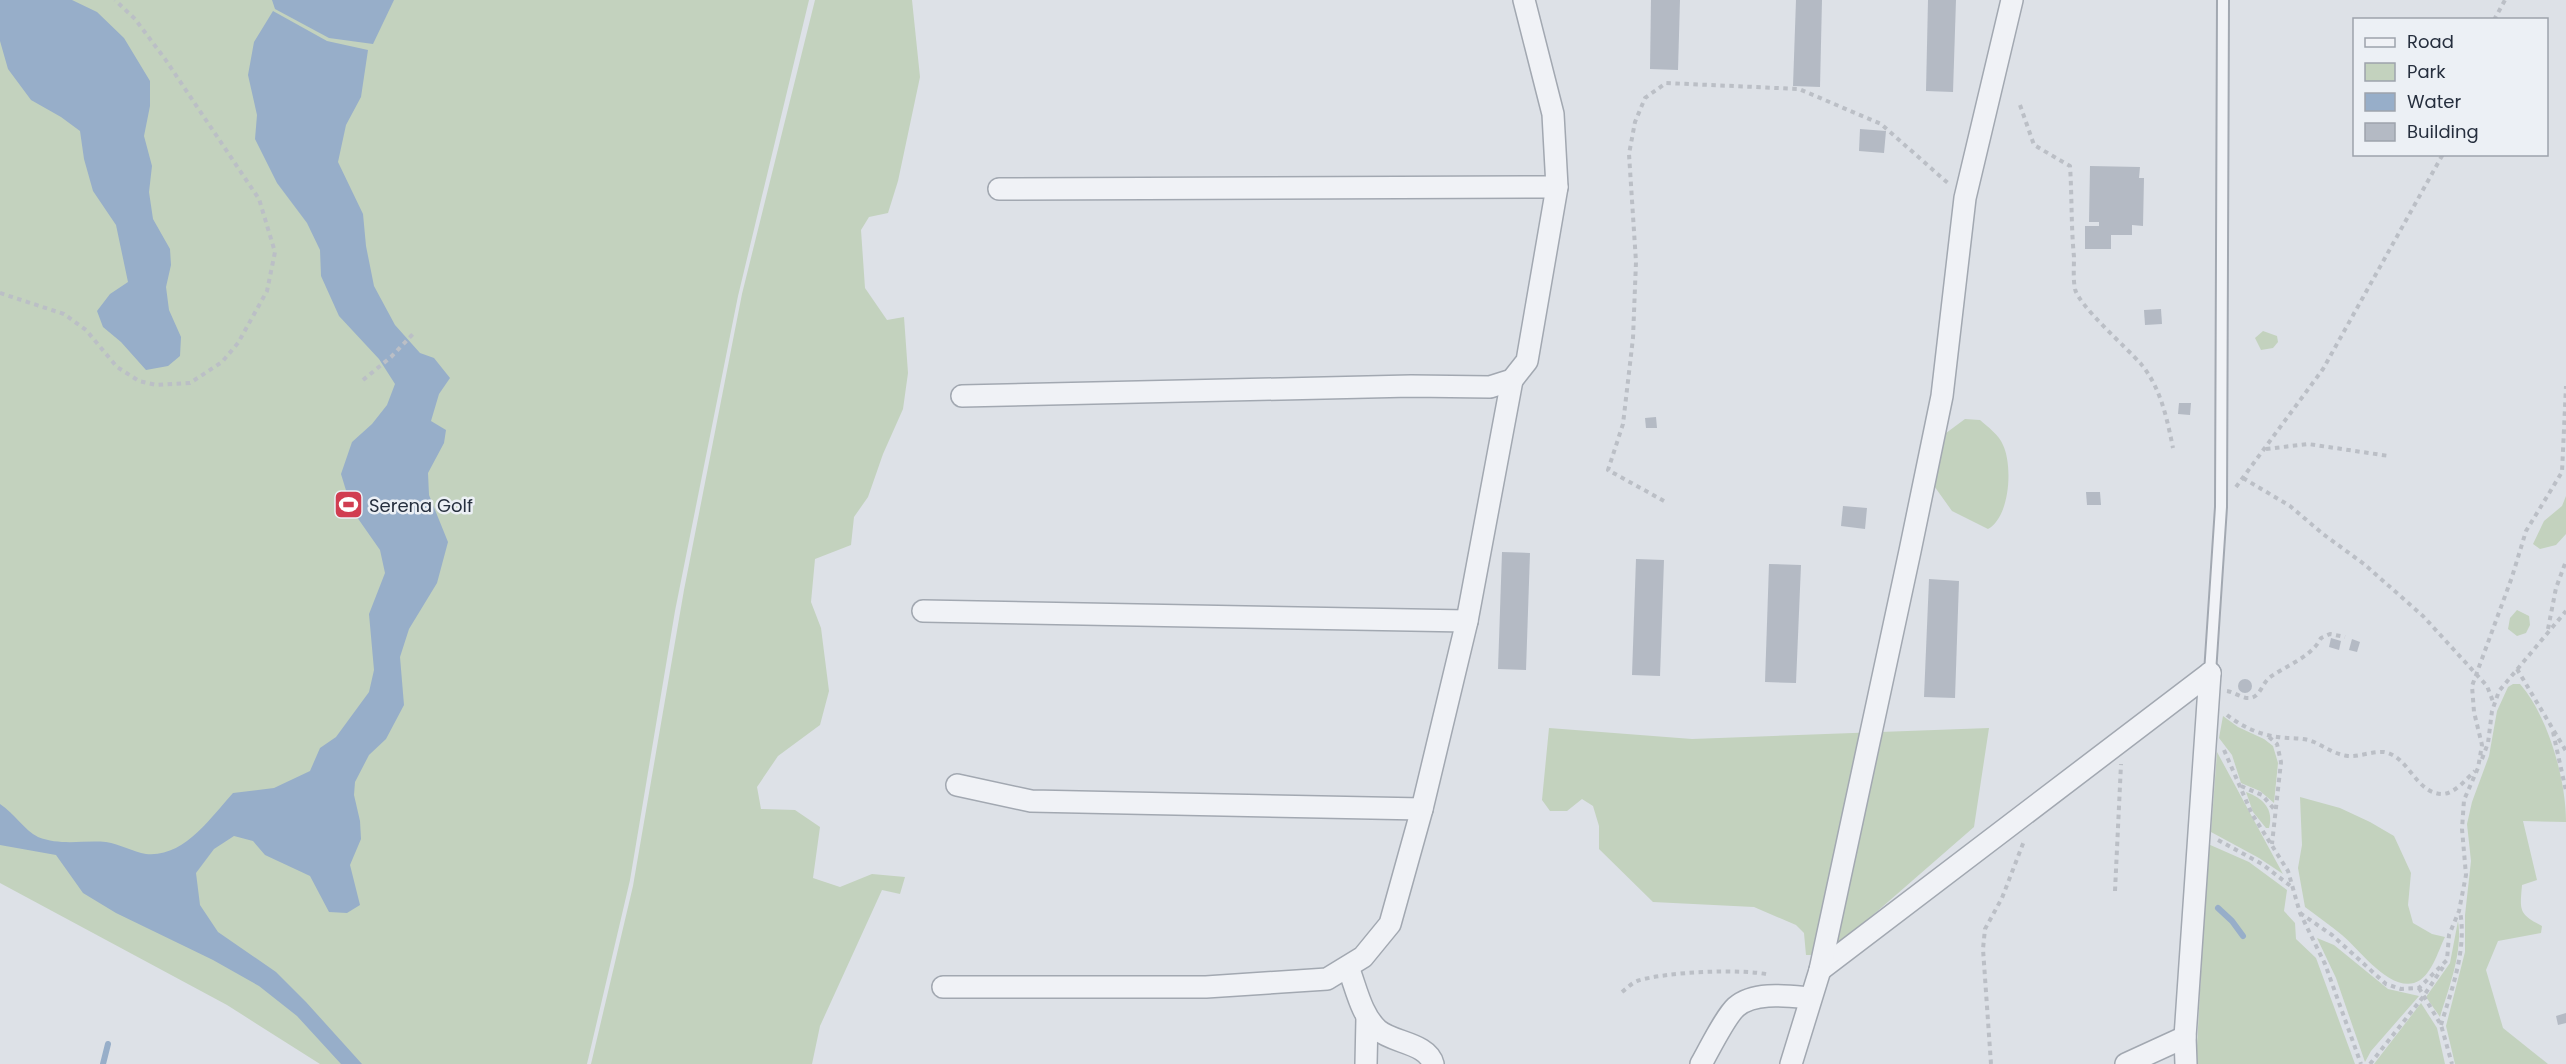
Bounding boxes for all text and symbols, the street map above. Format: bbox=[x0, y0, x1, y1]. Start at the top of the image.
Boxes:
legend bbox=[2353, 18, 2548, 156]
text: Road bbox=[2407, 29, 2454, 54]
text: Park bbox=[2407, 59, 2446, 84]
text: Water bbox=[2407, 89, 2461, 114]
text: Building bbox=[2407, 119, 2479, 144]
sports icon: Serena Golf bbox=[332, 489, 364, 521]
place label: Serena Golf bbox=[369, 493, 473, 518]

